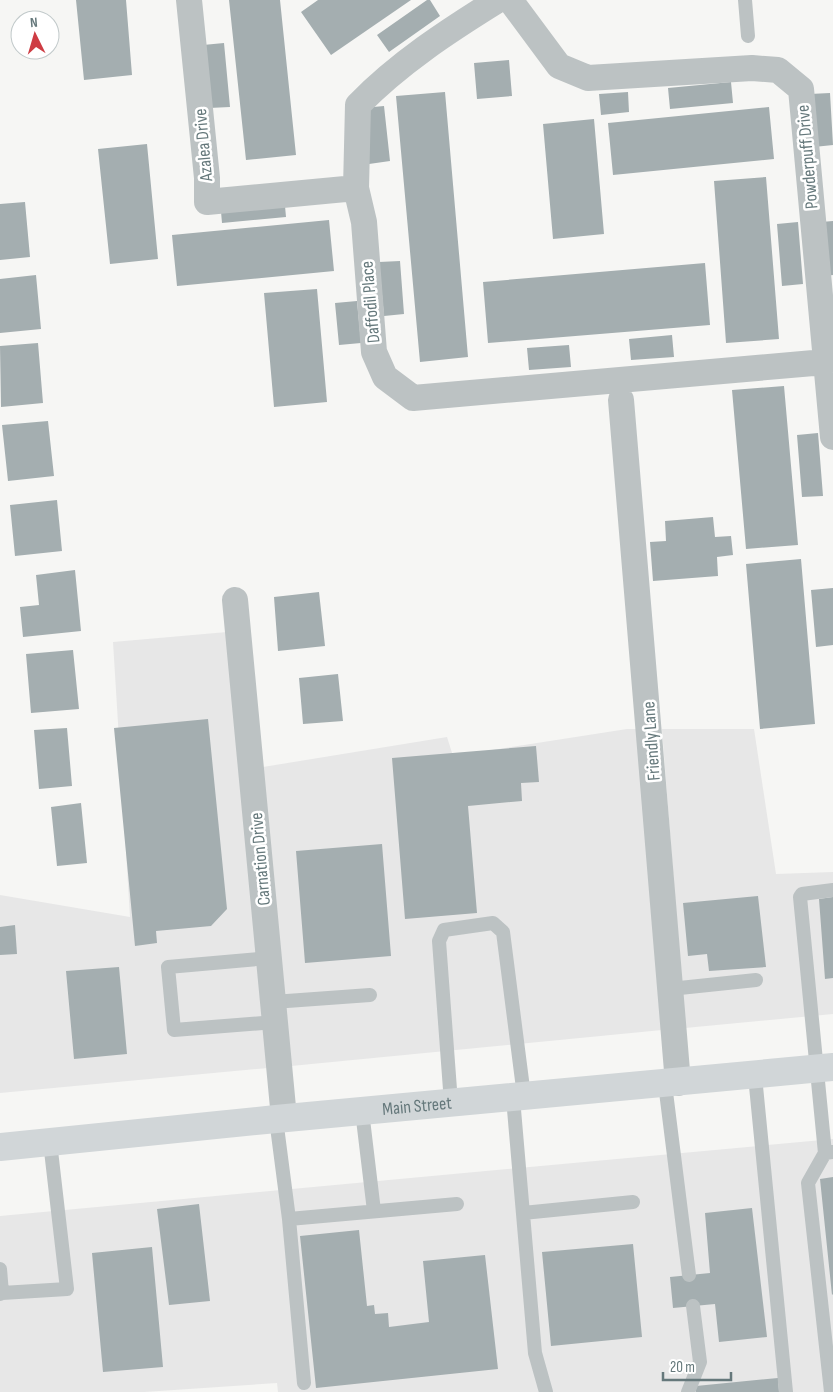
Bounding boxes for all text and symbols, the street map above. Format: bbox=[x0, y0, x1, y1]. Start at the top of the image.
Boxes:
north arrow bbox=[10, 10, 60, 60]
text: N bbox=[29, 14, 38, 31]
street label: Powderpuff Drive bbox=[792, 104, 823, 210]
street label: Azalea Drive bbox=[190, 108, 217, 183]
street label: Daffodil Place bbox=[356, 260, 385, 344]
street label: Friendly Lane bbox=[638, 701, 665, 781]
street label: Carnation Drive bbox=[246, 811, 275, 906]
street label: Main Street bbox=[381, 1093, 453, 1120]
scale bar bbox=[663, 1350, 730, 1382]
text: 20 m bbox=[670, 1358, 695, 1377]

